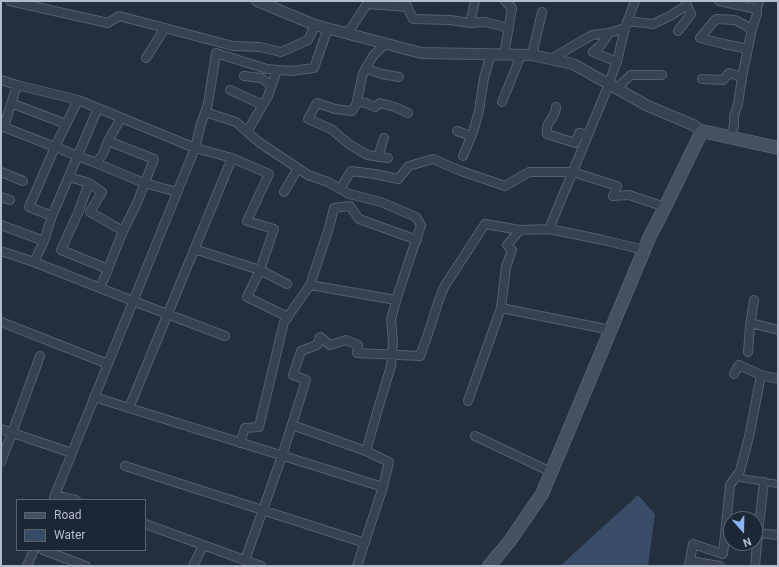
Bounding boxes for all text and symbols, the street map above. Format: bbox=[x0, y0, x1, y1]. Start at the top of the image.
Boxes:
legend bbox=[16, 499, 146, 551]
text: Road bbox=[54, 508, 82, 522]
north arrow bbox=[723, 511, 763, 551]
text: Water bbox=[54, 528, 85, 542]
text: N bbox=[741, 534, 753, 549]

